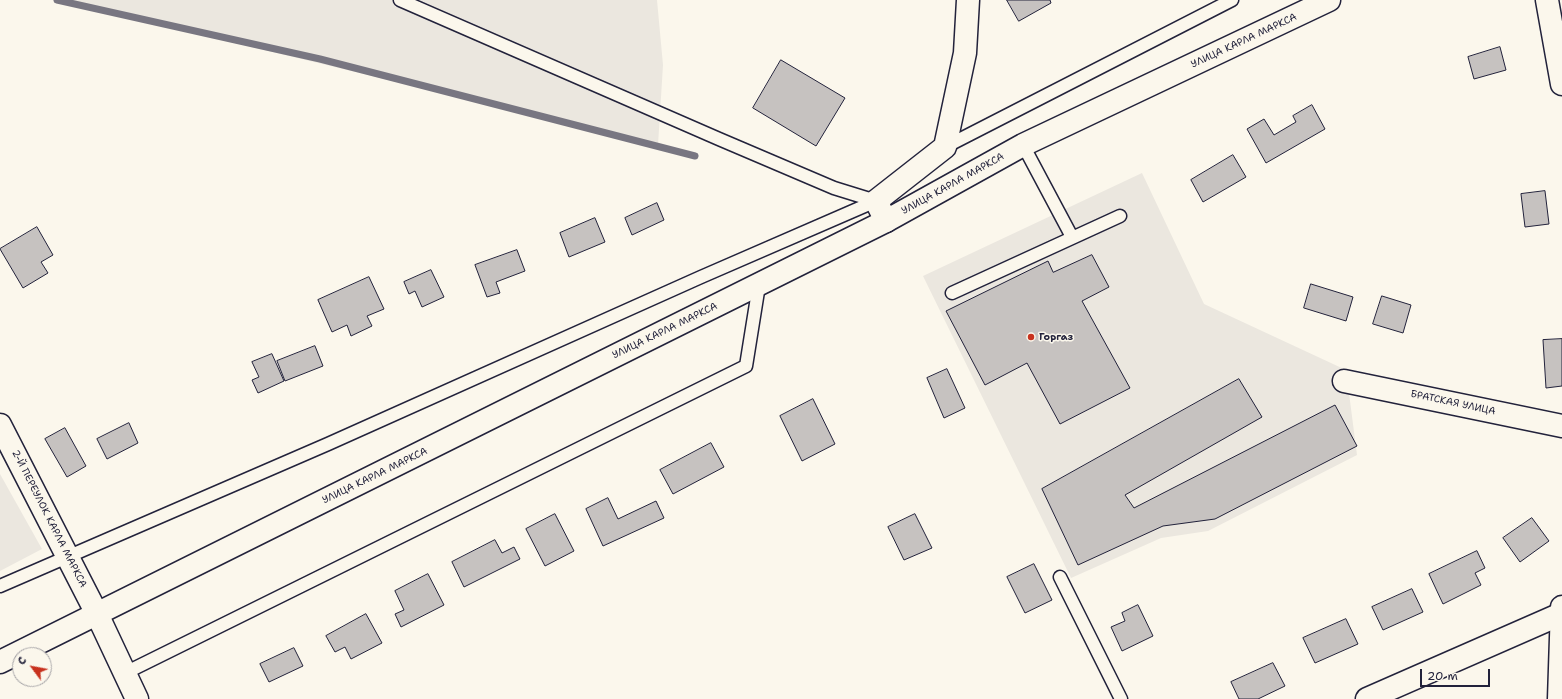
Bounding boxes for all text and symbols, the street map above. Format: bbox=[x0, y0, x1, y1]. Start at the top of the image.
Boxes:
street label: УЛИЦА КАРЛА МАРКСА bbox=[1189, 11, 1299, 71]
street label: УЛИЦА КАРЛА МАРКСА bbox=[900, 151, 1006, 217]
street label: УЛИЦА КАРЛА МАРКСА bbox=[611, 300, 719, 362]
place label: Горгаз bbox=[1039, 331, 1073, 343]
marker: Горгаз bbox=[1026, 332, 1036, 342]
street label: БРАТСКАЯ УЛИЦА bbox=[1409, 388, 1497, 418]
street label: УЛИЦА КАРЛА МАРКСА bbox=[321, 445, 429, 507]
street label: 2-Й ПЕРЕУЛОК КАРЛА МАРКСА bbox=[9, 448, 89, 590]
north arrow bbox=[12, 647, 52, 687]
text: С bbox=[14, 654, 30, 668]
scale bar bbox=[1422, 661, 1492, 687]
text: 20 m bbox=[1427, 668, 1458, 684]

